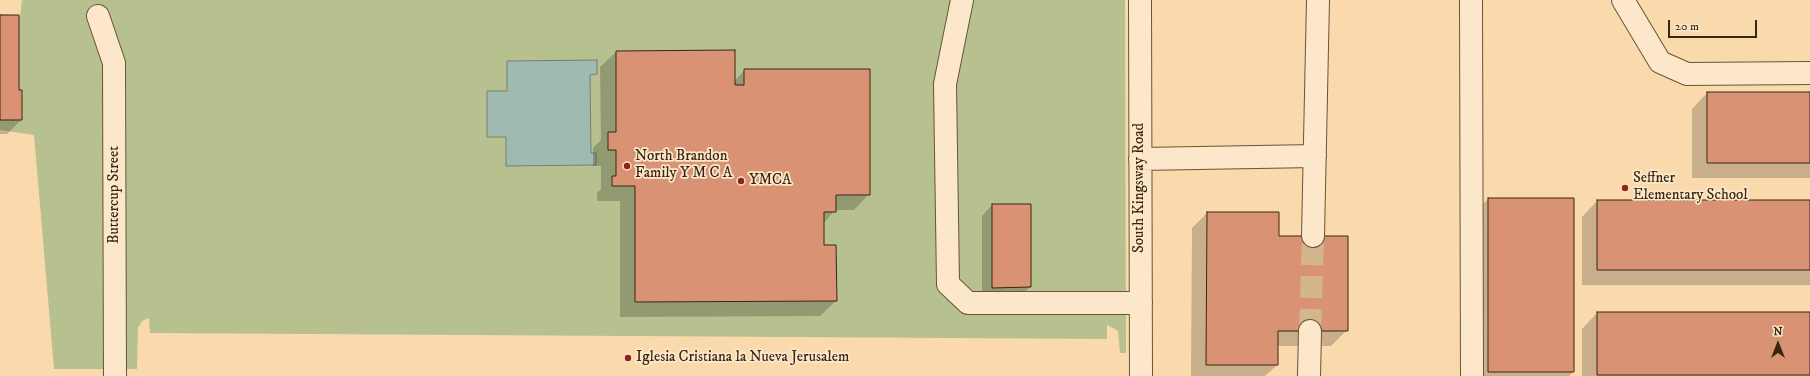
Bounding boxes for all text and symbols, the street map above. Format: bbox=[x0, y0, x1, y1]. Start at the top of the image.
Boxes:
scale bar bbox=[1670, 12, 1759, 38]
text: 20 m bbox=[1675, 19, 1699, 34]
street label: South Kingsway Road bbox=[1131, 123, 1149, 253]
street label: Buttercup Street bbox=[106, 146, 124, 244]
place label: North Brandon Family Y M C A bbox=[635, 148, 732, 183]
marker: North Brandon Family Y M C A bbox=[622, 161, 632, 171]
place label: Seffner Elementary School bbox=[1633, 170, 1748, 205]
place label: YMCA bbox=[749, 172, 792, 190]
marker: YMCA bbox=[736, 176, 746, 186]
marker: Seffner Elementary School bbox=[1620, 183, 1630, 193]
north arrow bbox=[1758, 324, 1798, 364]
text: N bbox=[1773, 325, 1783, 339]
place label: Iglesia Cristiana la Nueva Jerusalem bbox=[636, 349, 849, 367]
marker: Iglesia Cristiana la Nueva Jerusalem bbox=[623, 353, 633, 363]

